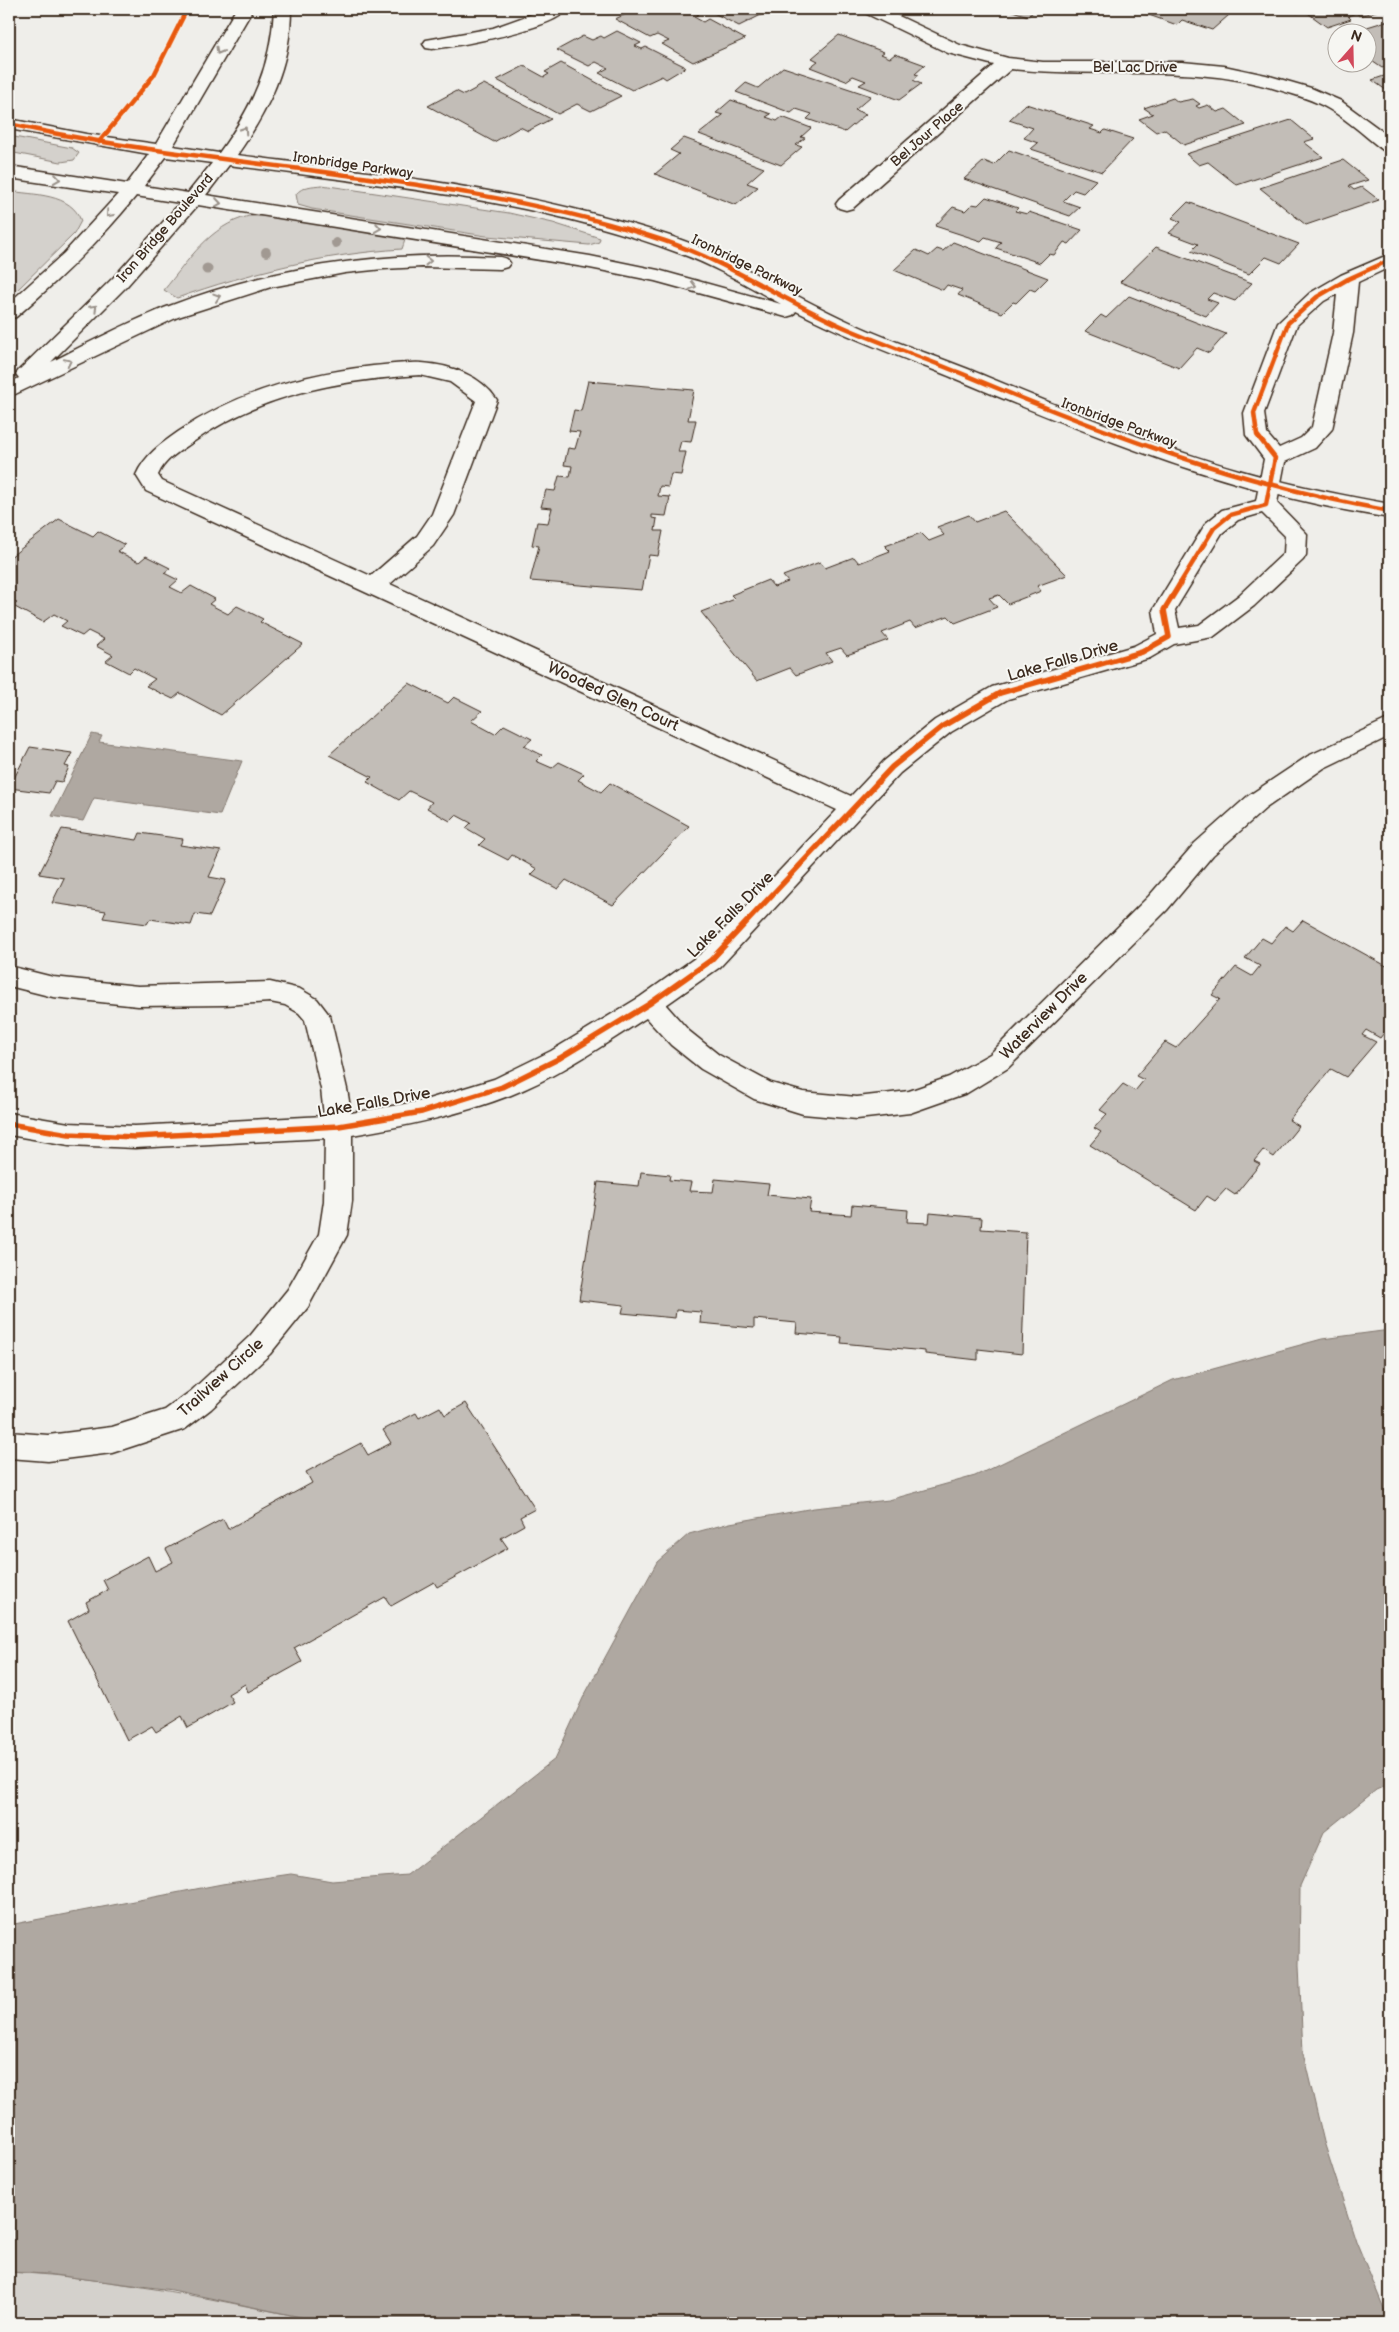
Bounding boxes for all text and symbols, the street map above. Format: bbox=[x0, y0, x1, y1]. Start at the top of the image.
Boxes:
north arrow bbox=[1326, 22, 1376, 72]
text: N bbox=[1348, 26, 1364, 46]
one-way arrow bbox=[216, 45, 226, 54]
street label: Bel Lac Drive bbox=[1093, 59, 1177, 76]
street label: Bel Jour Place bbox=[887, 98, 967, 170]
one-way arrow bbox=[238, 127, 247, 136]
street label: Ironbridge Parkway bbox=[292, 148, 415, 182]
street label: Iron Bridge Boulevard bbox=[113, 170, 217, 286]
one-way arrow bbox=[53, 174, 61, 184]
one-way arrow bbox=[214, 197, 222, 208]
one-way arrow bbox=[106, 208, 115, 217]
one-way arrow bbox=[375, 222, 383, 233]
street label: Ironbridge Parkway bbox=[689, 231, 806, 299]
one-way arrow bbox=[424, 256, 432, 266]
one-way arrow bbox=[688, 280, 696, 290]
one-way arrow bbox=[212, 292, 220, 302]
one-way arrow bbox=[88, 304, 97, 313]
one-way arrow bbox=[63, 358, 72, 368]
street label: Ironbridge Parkway bbox=[1059, 394, 1179, 452]
street label: Lake Falls Drive bbox=[1005, 636, 1121, 686]
street label: Wooded Glen Court bbox=[544, 658, 682, 736]
street label: Lake Falls Drive bbox=[684, 868, 778, 962]
street label: Waterview Drive bbox=[996, 968, 1092, 1064]
street label: Lake Falls Drive bbox=[316, 1084, 432, 1122]
street label: Trailview Circle bbox=[174, 1334, 268, 1421]

